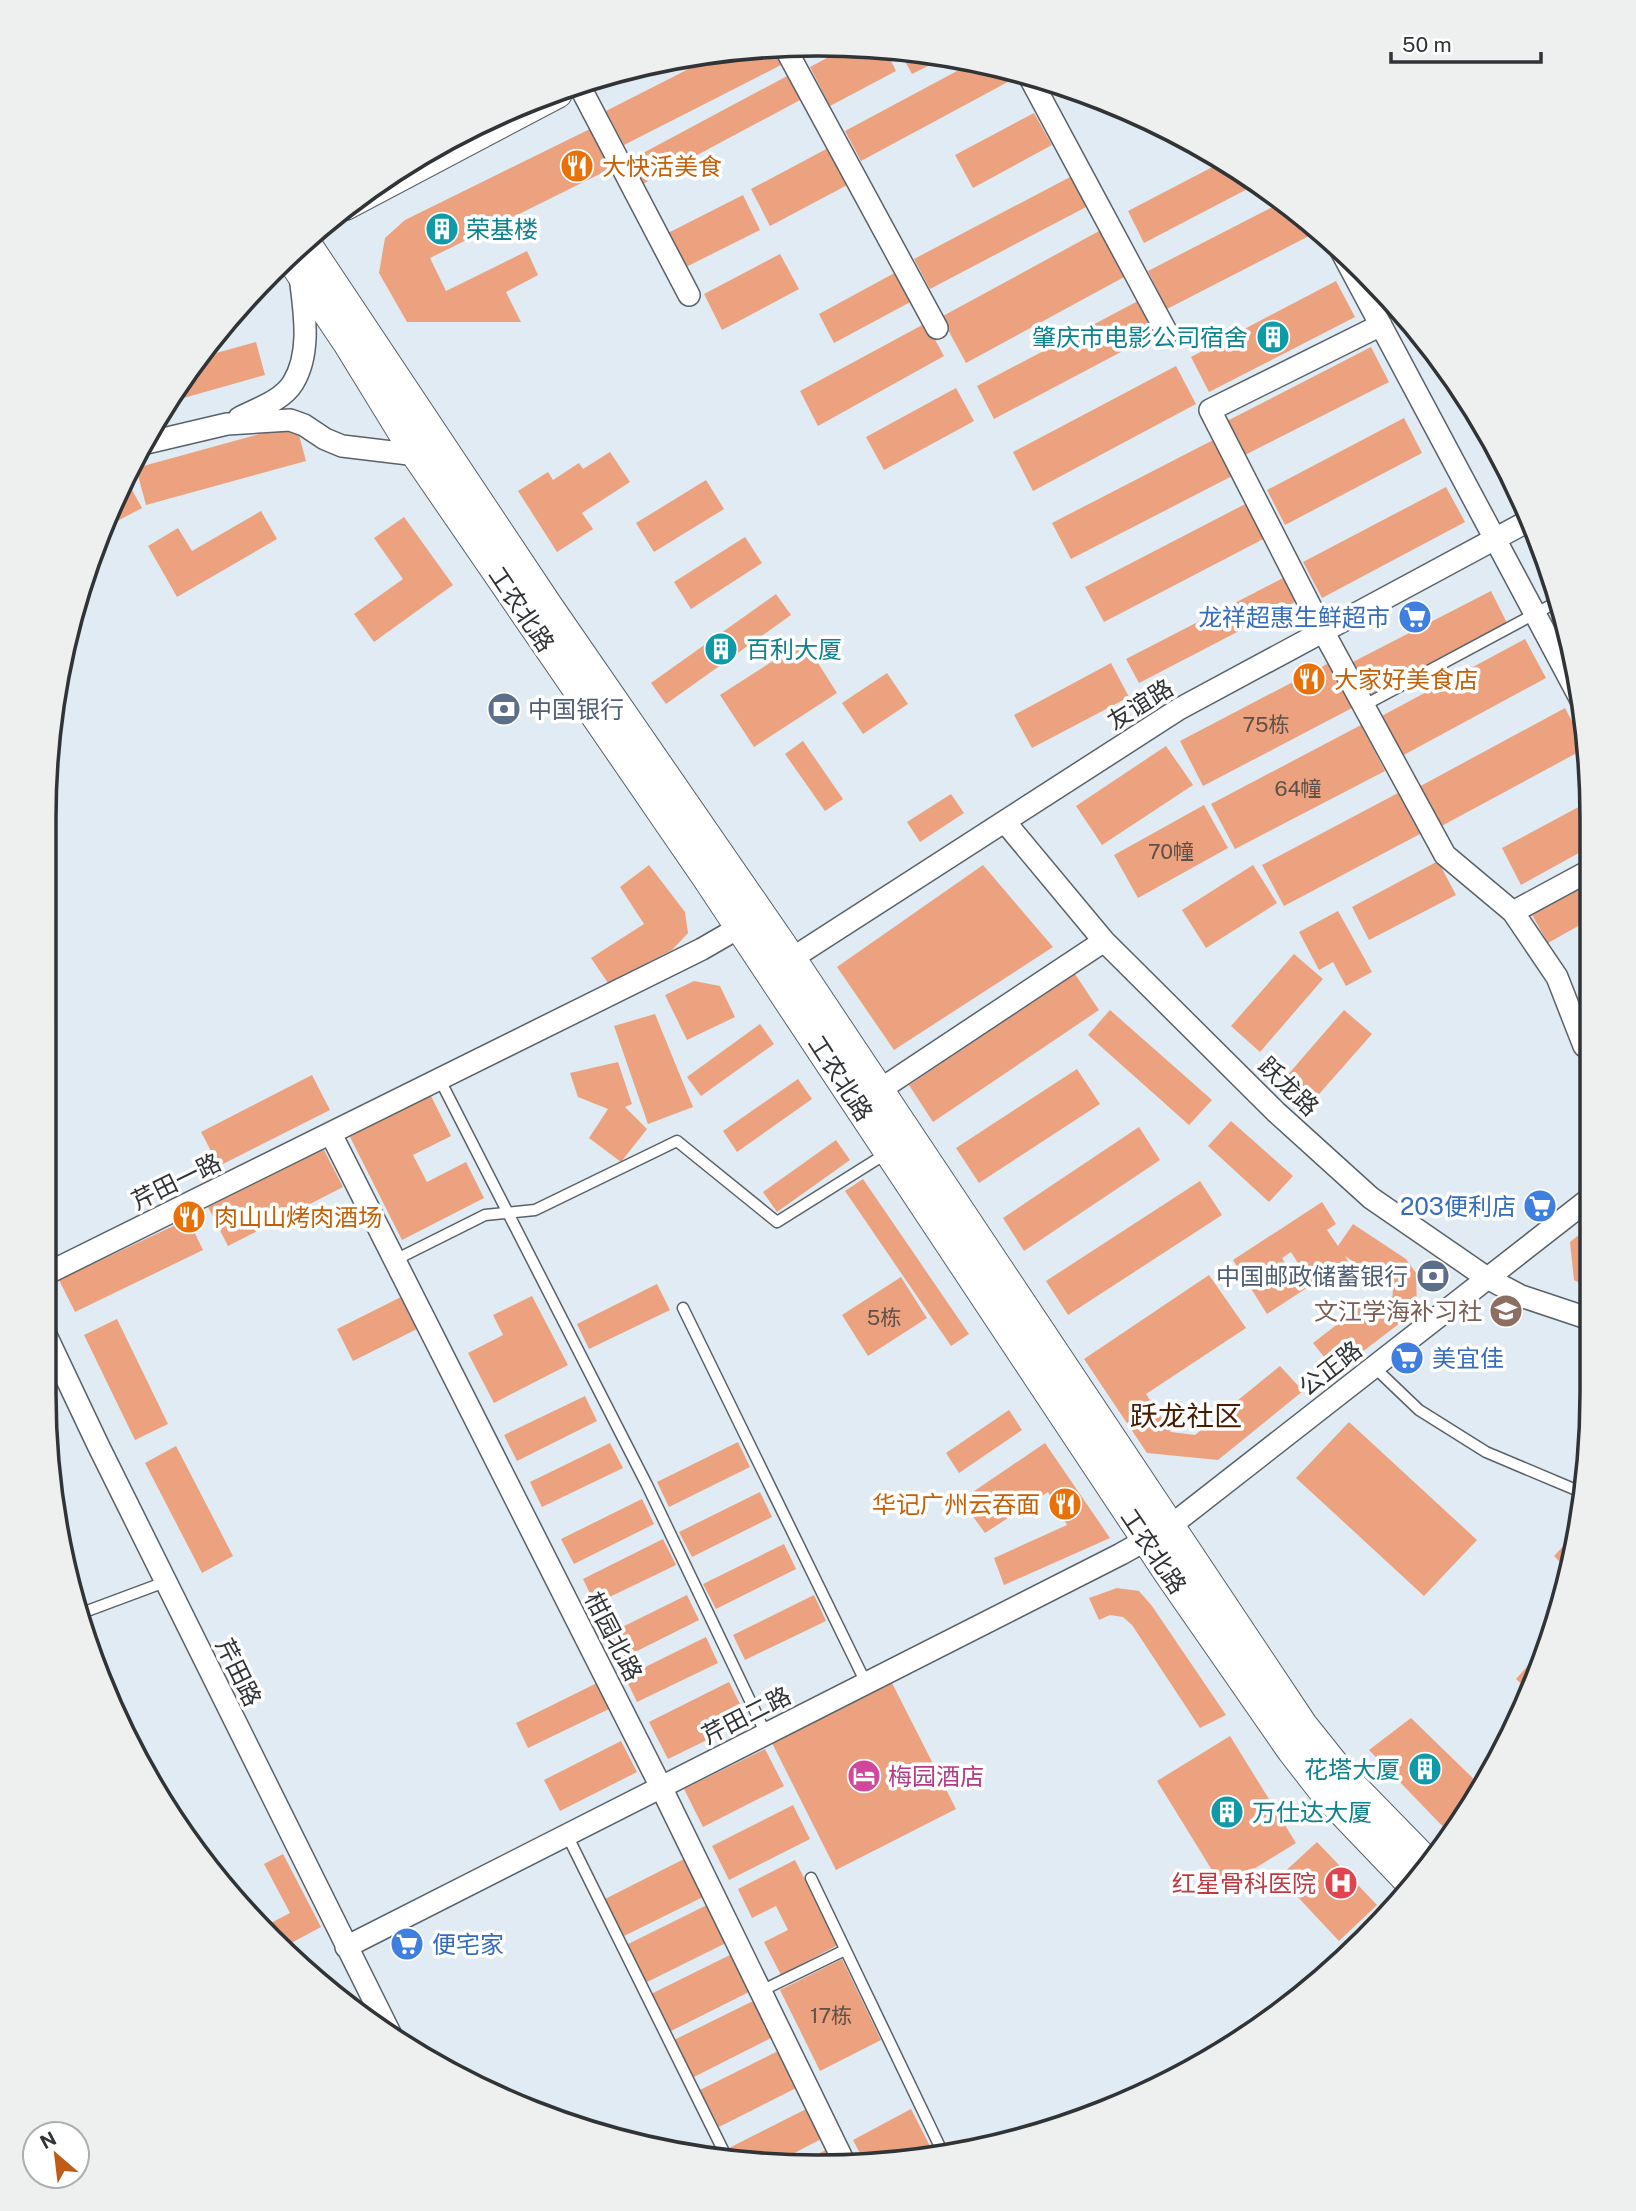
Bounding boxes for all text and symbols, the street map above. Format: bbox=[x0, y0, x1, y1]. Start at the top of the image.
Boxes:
scale bar bbox=[1391, 21, 1542, 65]
text: 50 m bbox=[1402, 32, 1452, 57]
restaurant icon: 大快活美食 bbox=[558, 147, 596, 185]
place label: 大快活美食 bbox=[602, 152, 722, 180]
building icon: 荣基楼 bbox=[423, 210, 461, 248]
place label: 荣基楼 bbox=[466, 215, 538, 243]
building icon: 肇庆市电影公司宿舍 bbox=[1254, 318, 1292, 356]
place label: 肇庆市电影公司宿舍 bbox=[1032, 323, 1248, 351]
street label: 工农北路 bbox=[484, 561, 560, 657]
supermarket icon: 龙祥超惠生鲜超市 bbox=[1396, 598, 1434, 636]
place label: 龙祥超惠生鲜超市 bbox=[1198, 603, 1390, 631]
building icon: 百利大厦 bbox=[702, 630, 740, 668]
place label: 百利大厦 bbox=[746, 635, 842, 663]
restaurant icon: 大家好美食店 bbox=[1290, 660, 1328, 698]
place label: 大家好美食店 bbox=[1334, 665, 1478, 693]
street label: 友谊路 bbox=[1102, 673, 1178, 735]
bank icon: 中国银行 bbox=[485, 690, 523, 728]
place label: 中国银行 bbox=[528, 695, 624, 723]
house number: 75栋 bbox=[1242, 712, 1290, 737]
house number: 64幢 bbox=[1274, 776, 1322, 801]
house number: 70幢 bbox=[1148, 839, 1194, 864]
street label: 工农北路 bbox=[803, 1030, 879, 1126]
street label: 跃龙路 bbox=[1253, 1051, 1325, 1121]
street label: 芹田一路 bbox=[127, 1147, 225, 1215]
supermarket icon: 203便利店 bbox=[1521, 1187, 1559, 1225]
place label: 203便利店 bbox=[1400, 1192, 1516, 1220]
restaurant icon: 肉山山烤肉酒场 bbox=[170, 1198, 208, 1236]
place label: 肉山山烤肉酒场 bbox=[214, 1203, 382, 1231]
bank icon: 中国邮政储蓄银行 bbox=[1414, 1257, 1452, 1295]
place label: 中国邮政储蓄银行 bbox=[1216, 1262, 1408, 1290]
school or university icon: 文江学海补习社 bbox=[1487, 1292, 1525, 1330]
place label: 文江学海补习社 bbox=[1314, 1297, 1482, 1325]
house number: 5栋 bbox=[867, 1305, 901, 1330]
street label: 公正路 bbox=[1293, 1335, 1367, 1401]
supermarket icon: 美宜佳 bbox=[1388, 1339, 1426, 1377]
place label: 美宜佳 bbox=[1432, 1344, 1504, 1372]
district label: 跃龙社区 bbox=[1130, 1399, 1242, 1432]
restaurant icon: 华记广州云吞面 bbox=[1046, 1485, 1084, 1523]
place label: 华记广州云吞面 bbox=[872, 1490, 1040, 1518]
street label: 工农北路 bbox=[1116, 1503, 1192, 1599]
street label: 柑园北路 bbox=[580, 1587, 648, 1685]
street label: 芹田路 bbox=[211, 1634, 267, 1710]
street label: 芹田二路 bbox=[697, 1681, 795, 1749]
building icon: 花塔大厦 bbox=[1406, 1750, 1444, 1788]
place label: 花塔大厦 bbox=[1304, 1755, 1400, 1783]
hotel icon: 梅园酒店 bbox=[845, 1757, 883, 1795]
place label: 梅园酒店 bbox=[888, 1762, 984, 1790]
building icon: 万仕达大厦 bbox=[1208, 1793, 1246, 1831]
place label: 万仕达大厦 bbox=[1252, 1798, 1372, 1826]
hospital icon: 红星骨科医院 bbox=[1322, 1864, 1360, 1902]
place label: 红星骨科医院 bbox=[1172, 1869, 1316, 1897]
supermarket icon: 便宅家 bbox=[388, 1925, 426, 1963]
place label: 便宅家 bbox=[432, 1930, 504, 1958]
house number: 17栋 bbox=[810, 2003, 852, 2028]
north arrow bbox=[21, 2120, 91, 2190]
text: N bbox=[36, 2127, 60, 2153]

